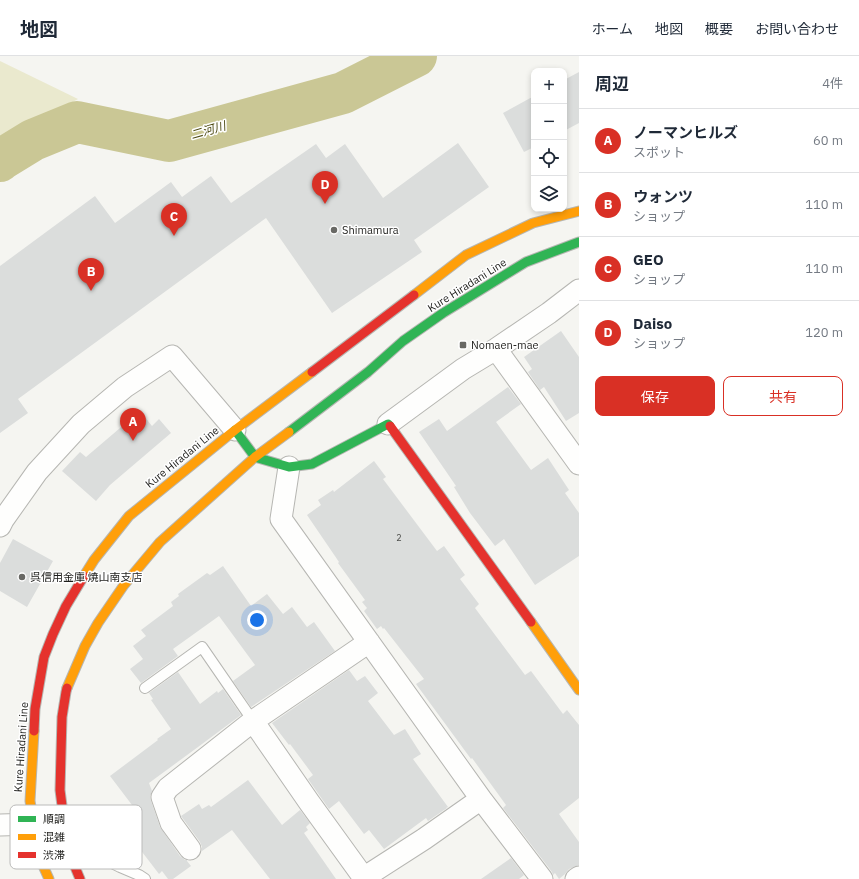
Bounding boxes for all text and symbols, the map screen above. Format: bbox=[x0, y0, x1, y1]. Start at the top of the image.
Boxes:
text: 地図 bbox=[20, 17, 58, 41]
text: ホーム bbox=[591, 20, 633, 38]
text: 地図 bbox=[655, 20, 683, 38]
text: 概要 bbox=[705, 20, 733, 38]
text: お問い合わせ bbox=[755, 20, 839, 38]
map controls bbox=[531, 68, 567, 212]
button: + bbox=[531, 68, 567, 104]
text: 周辺 bbox=[595, 73, 629, 95]
text: 4件 bbox=[822, 75, 843, 92]
button: − bbox=[531, 104, 567, 140]
water label: 二河川 bbox=[189, 117, 229, 142]
text: ノーマンヒルズ bbox=[633, 123, 738, 142]
text: A bbox=[604, 132, 612, 149]
text: 60 m bbox=[813, 132, 843, 149]
button: locate bbox=[531, 140, 567, 176]
text: スポット bbox=[633, 144, 685, 161]
pin: D bbox=[312, 171, 338, 204]
button: layers bbox=[531, 176, 567, 212]
text: ウォンツ bbox=[633, 187, 693, 206]
text: B bbox=[604, 196, 612, 213]
text: 110 m bbox=[805, 196, 843, 213]
pin: C bbox=[161, 203, 187, 236]
text: ショップ bbox=[633, 208, 685, 225]
place label: Shimamura bbox=[342, 223, 399, 237]
marker: Shimamura bbox=[329, 225, 339, 235]
text: GEO bbox=[633, 250, 664, 269]
street label: Kure Hiradani Line bbox=[425, 255, 509, 315]
pin: B bbox=[78, 258, 104, 291]
text: C bbox=[604, 260, 612, 277]
text: 110 m bbox=[805, 260, 843, 277]
text: ショップ bbox=[633, 271, 685, 288]
text: Daiso bbox=[633, 314, 672, 333]
text: D bbox=[603, 324, 613, 341]
text: 120 m bbox=[805, 324, 843, 341]
text: ショップ bbox=[633, 335, 685, 352]
place label: Nomaen-mae bbox=[471, 338, 539, 352]
marker: Nomaen-mae bbox=[458, 340, 468, 350]
button: 保存 bbox=[595, 376, 715, 416]
button: 共有 bbox=[723, 376, 843, 416]
pin: A bbox=[120, 408, 146, 441]
street label: Kure Hiradani Line bbox=[142, 423, 222, 491]
house number: 2 bbox=[396, 532, 402, 543]
place label: 呉信用金庫 焼山南支店 bbox=[30, 570, 143, 584]
marker: 呉信用金庫 焼山南支店 bbox=[17, 572, 27, 582]
your location bbox=[247, 610, 267, 630]
street label: Kure Hiradani Line bbox=[11, 701, 31, 793]
legend bbox=[10, 805, 142, 869]
text: 順調 bbox=[43, 812, 65, 826]
text: 混雑 bbox=[43, 830, 65, 844]
text: 渋滞 bbox=[43, 848, 65, 862]

